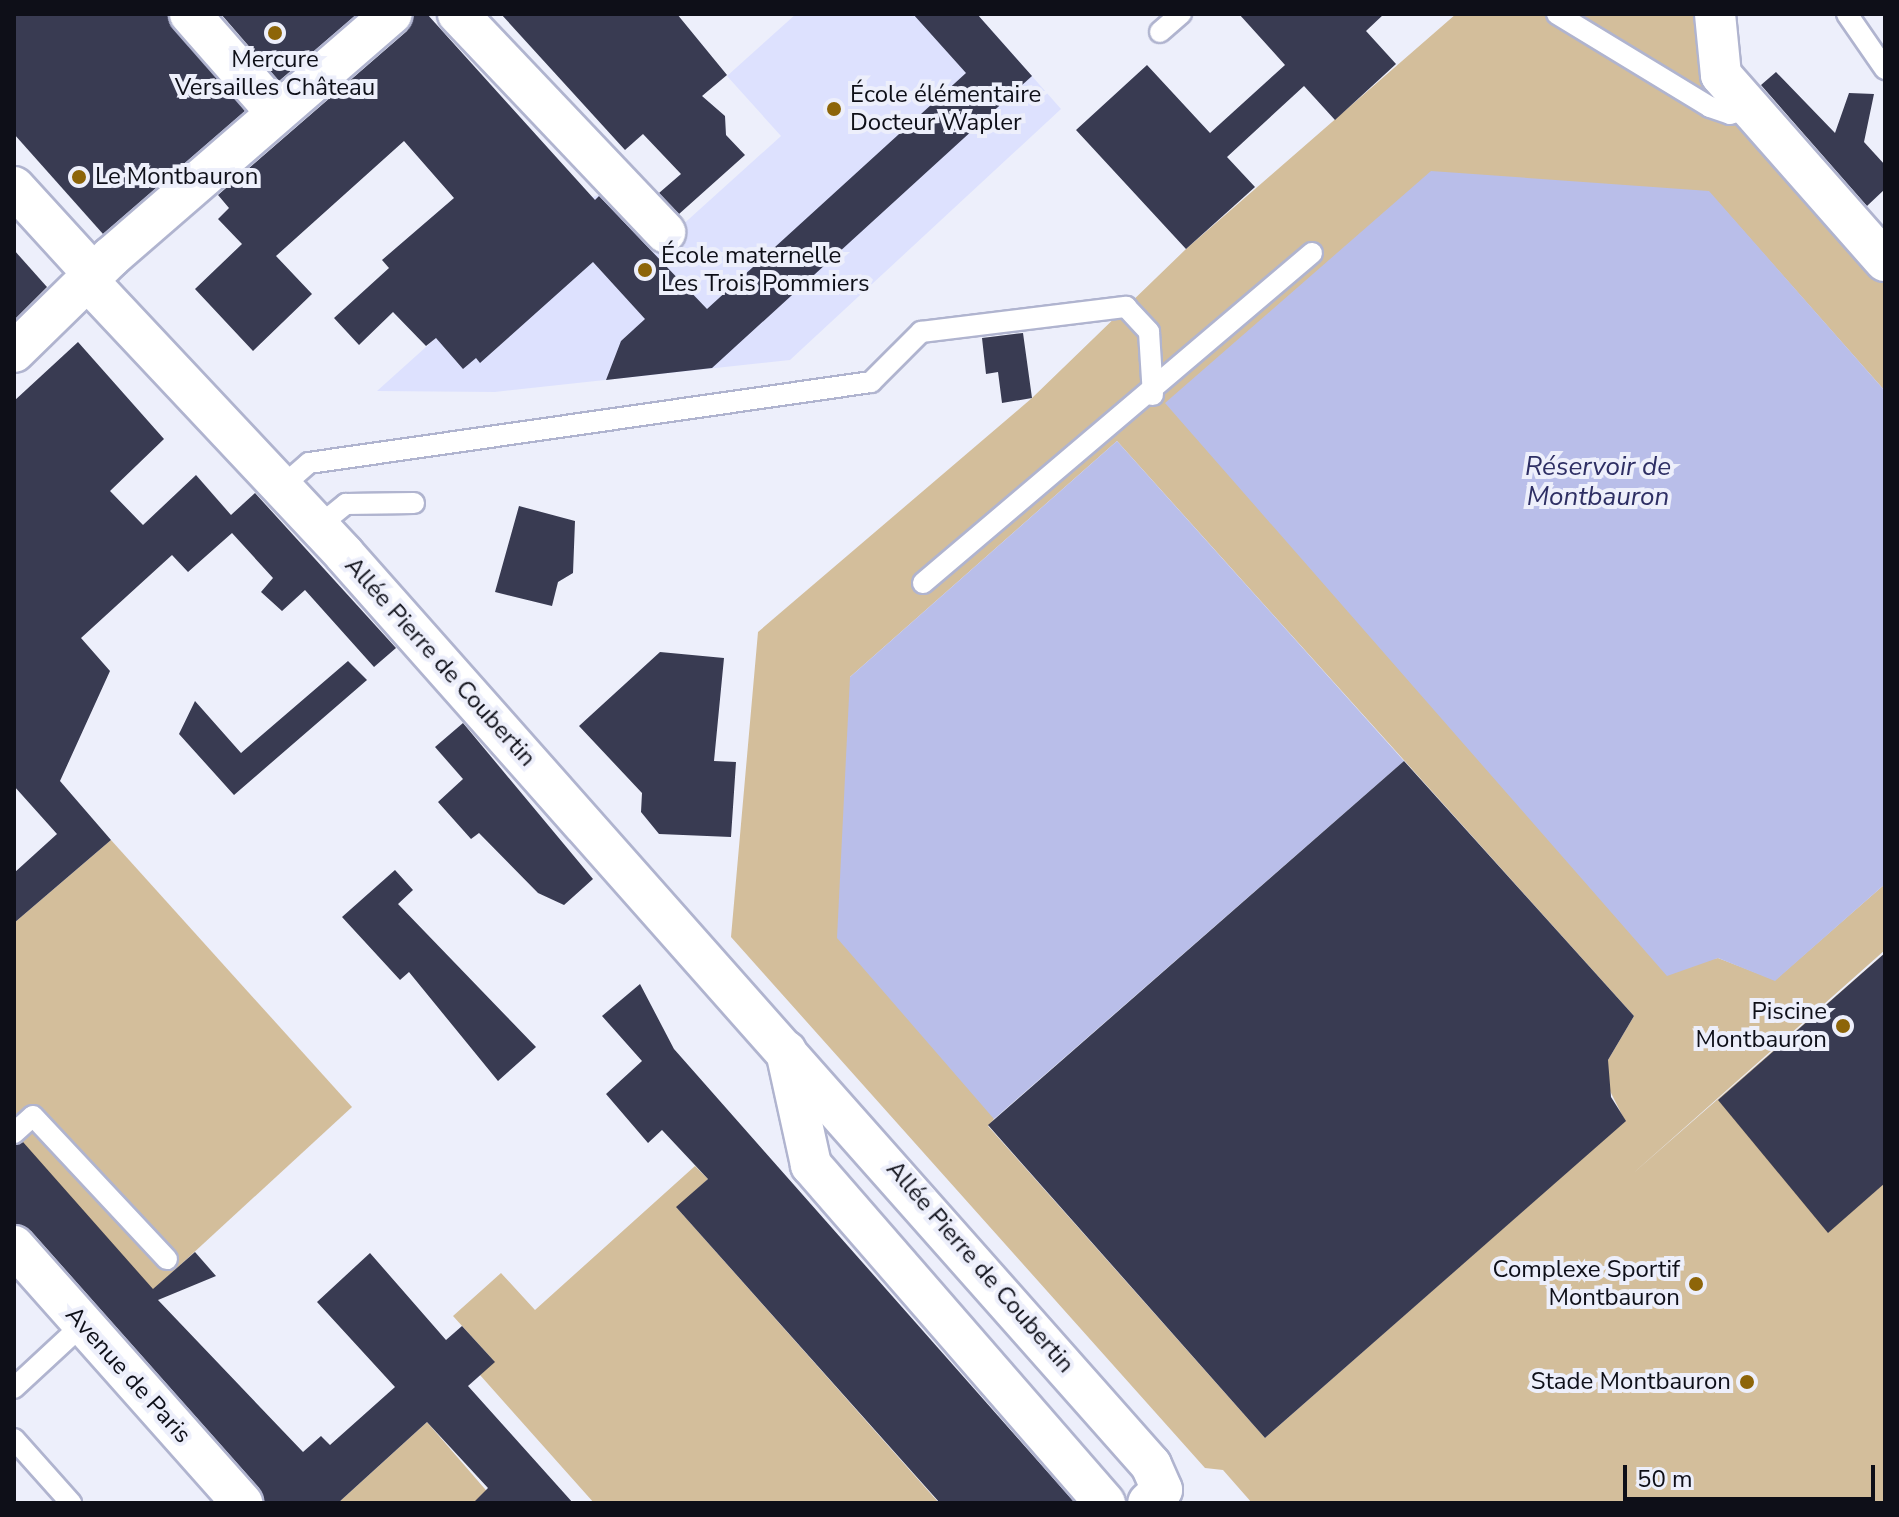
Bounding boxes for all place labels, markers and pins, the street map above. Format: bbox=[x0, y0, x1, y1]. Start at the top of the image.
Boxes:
marker: Mercure Versailles Château bbox=[266, 24, 284, 42]
place label: Mercure Versailles Château bbox=[175, 46, 375, 102]
place label: École élémentaire Docteur Wapler bbox=[850, 81, 1041, 137]
marker: École élémentaire Docteur Wapler bbox=[825, 100, 843, 118]
place label: Le Montbauron bbox=[95, 163, 258, 191]
marker: Le Montbauron bbox=[70, 168, 88, 186]
place label: École maternelle Les Trois Pommiers bbox=[661, 242, 870, 298]
marker: École maternelle Les Trois Pommiers bbox=[636, 261, 654, 279]
place label: Piscine Montbauron bbox=[1696, 998, 1827, 1054]
marker: Piscine Montbauron bbox=[1834, 1017, 1852, 1035]
place label: Complexe Sportif Montbauron bbox=[1493, 1256, 1680, 1312]
marker: Complexe Sportif Montbauron bbox=[1687, 1275, 1705, 1293]
place label: Stade Montbauron bbox=[1531, 1368, 1731, 1396]
marker: Stade Montbauron bbox=[1738, 1373, 1756, 1391]

